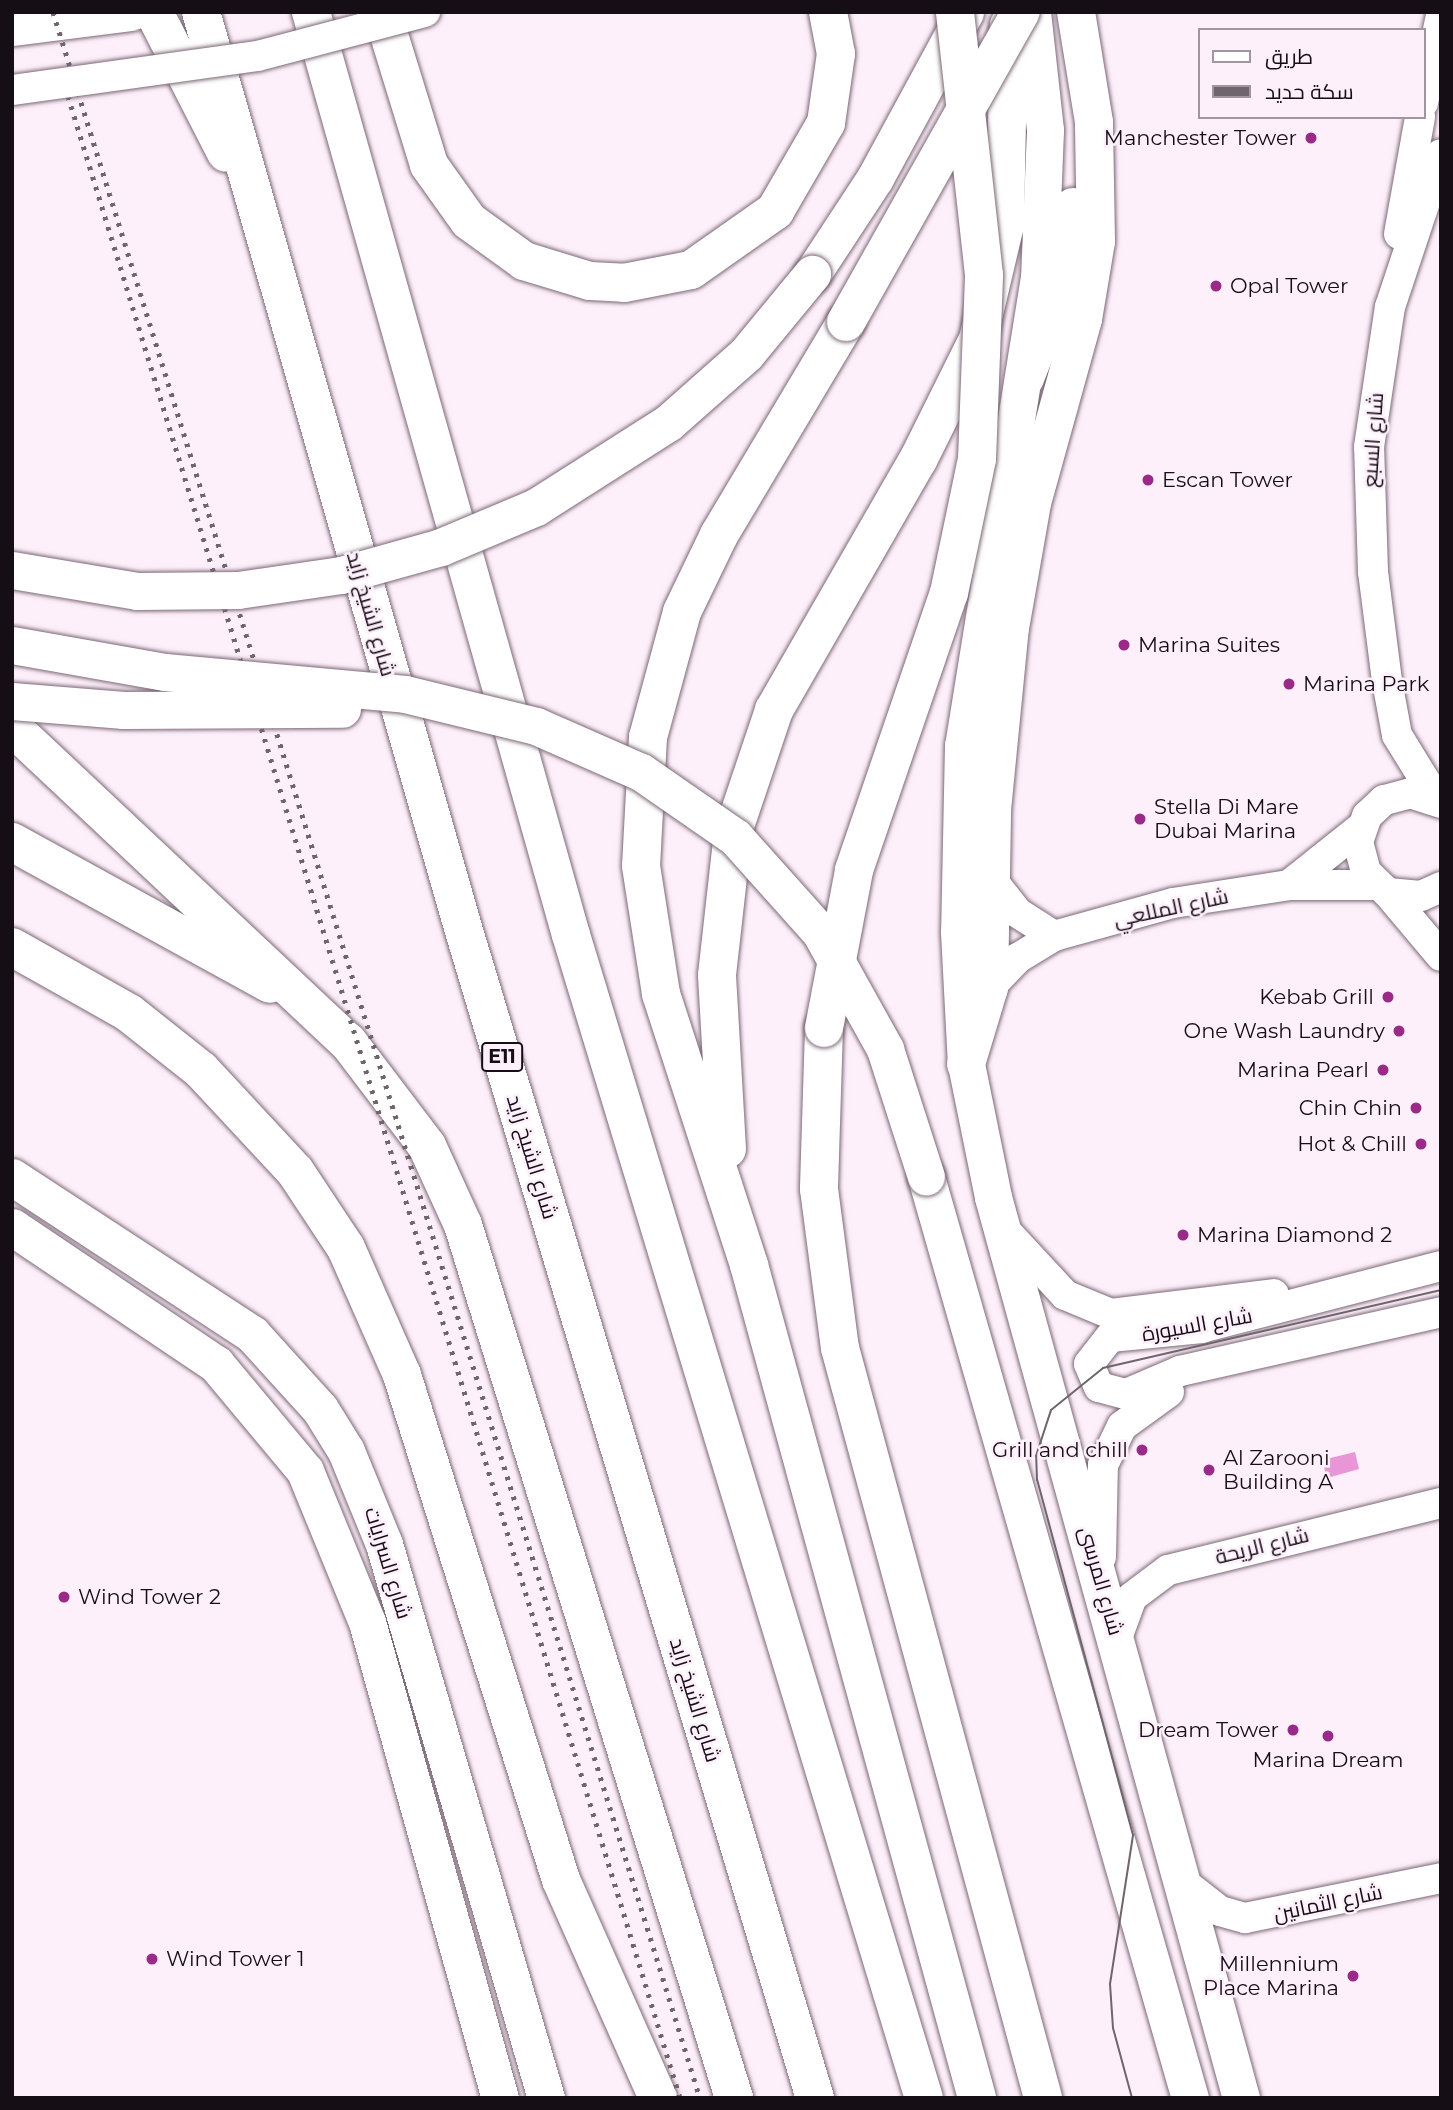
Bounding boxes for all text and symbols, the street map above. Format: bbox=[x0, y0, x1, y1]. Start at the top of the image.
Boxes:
legend bbox=[1198, 28, 1425, 119]
text: طريق bbox=[1265, 44, 1313, 69]
text: سكة حديد bbox=[1265, 79, 1354, 104]
place label: Manchester Tower bbox=[1104, 125, 1297, 151]
marker: Manchester Tower bbox=[1303, 130, 1319, 146]
place label: Opal Tower bbox=[1230, 273, 1348, 299]
marker: Opal Tower bbox=[1208, 278, 1224, 294]
street label: شارع السبع bbox=[1357, 392, 1389, 488]
place label: Escan Tower bbox=[1162, 467, 1293, 493]
marker: Escan Tower bbox=[1140, 472, 1156, 488]
street label: شارع الشيخ زايد bbox=[341, 549, 401, 679]
place label: Marina Suites bbox=[1138, 632, 1280, 658]
marker: Marina Suites bbox=[1116, 637, 1132, 653]
place label: Marina Park bbox=[1303, 671, 1429, 697]
marker: Marina Park bbox=[1281, 676, 1297, 692]
place label: Stella Di Mare Dubai Marina bbox=[1154, 794, 1299, 844]
marker: Stella Di Mare Dubai Marina bbox=[1132, 811, 1148, 827]
street label: شارع المللعي bbox=[1111, 884, 1231, 932]
place label: Kebab Grill bbox=[1259, 984, 1374, 1010]
marker: Kebab Grill bbox=[1380, 989, 1396, 1005]
place label: One Wash Laundry bbox=[1184, 1018, 1385, 1044]
marker: One Wash Laundry bbox=[1391, 1023, 1407, 1039]
road number: E11 bbox=[481, 1042, 523, 1072]
place label: Marina Pearl bbox=[1237, 1057, 1369, 1083]
marker: Marina Pearl bbox=[1375, 1062, 1391, 1078]
street label: شارع الشيخ زايد bbox=[501, 1092, 563, 1222]
place label: Chin Chin bbox=[1299, 1095, 1402, 1121]
marker: Chin Chin bbox=[1408, 1100, 1424, 1116]
place label: Hot & Chill bbox=[1297, 1131, 1407, 1157]
marker: Hot & Chill bbox=[1413, 1136, 1429, 1152]
place label: Marina Diamond 2 bbox=[1197, 1222, 1392, 1248]
marker: Marina Diamond 2 bbox=[1175, 1227, 1191, 1243]
street label: شارع السيورة bbox=[1140, 1303, 1254, 1347]
place label: Grill and chill bbox=[992, 1437, 1128, 1463]
marker: Grill and chill bbox=[1134, 1442, 1150, 1458]
place label: Al Zarooni Building A bbox=[1223, 1445, 1333, 1495]
marker: Al Zarooni Building A bbox=[1201, 1462, 1217, 1478]
street label: شارع السرايات bbox=[359, 1504, 417, 1622]
street label: شارع الريحة bbox=[1212, 1522, 1312, 1570]
street label: شارع المرسى bbox=[1073, 1524, 1129, 1638]
place label: Wind Tower 2 bbox=[78, 1584, 221, 1610]
marker: Wind Tower 2 bbox=[56, 1589, 72, 1605]
street label: شارع الشيخ زايد bbox=[664, 1635, 726, 1765]
place label: Dream Tower bbox=[1138, 1717, 1279, 1743]
marker: Dream Tower bbox=[1285, 1722, 1301, 1738]
marker: Marina Dream bbox=[1320, 1728, 1336, 1744]
place label: Marina Dream bbox=[1253, 1747, 1403, 1773]
street label: شارع الثمانين bbox=[1271, 1879, 1385, 1927]
place label: Wind Tower 1 bbox=[166, 1946, 305, 1972]
marker: Wind Tower 1 bbox=[144, 1951, 160, 1967]
place label: Millennium Place Marina bbox=[1203, 1951, 1339, 2001]
marker: Millennium Place Marina bbox=[1345, 1968, 1361, 1984]

